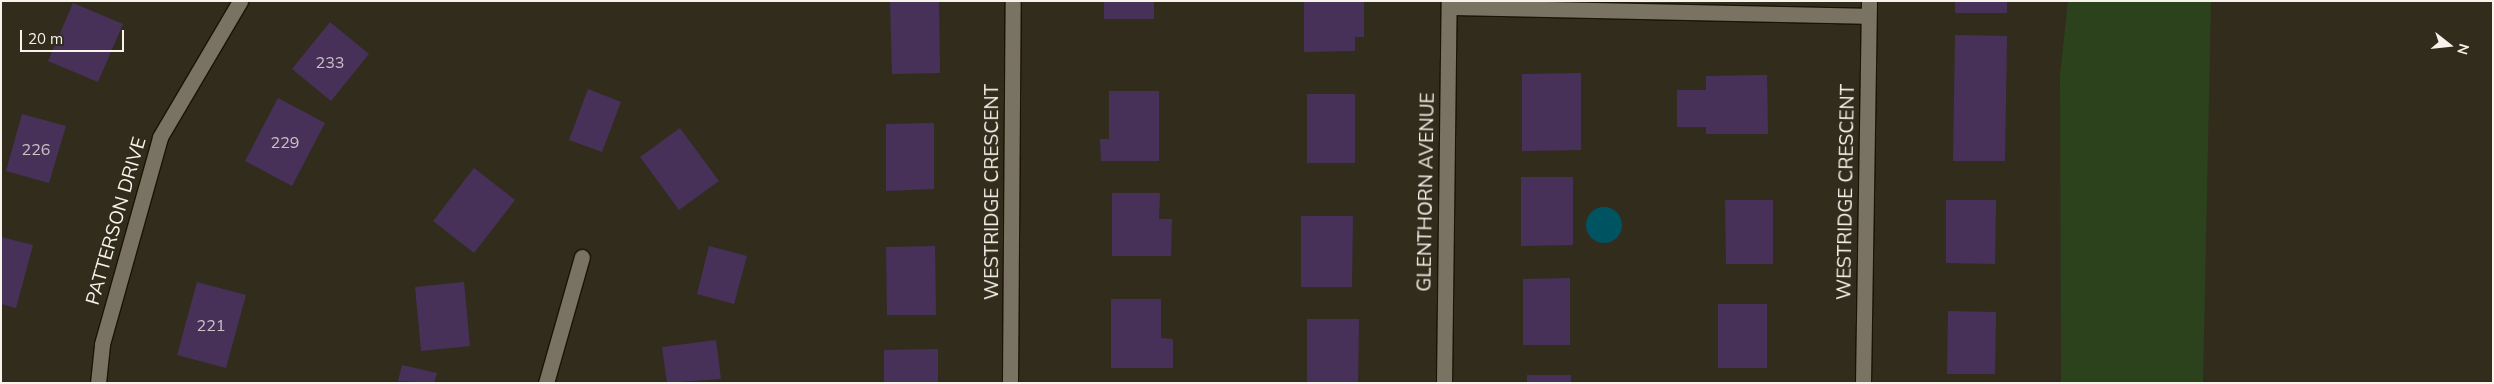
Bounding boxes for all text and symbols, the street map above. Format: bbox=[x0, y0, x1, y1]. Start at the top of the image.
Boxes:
scale bar bbox=[22, 20, 126, 52]
north arrow bbox=[2424, 20, 2474, 70]
text: 20 m bbox=[28, 29, 63, 48]
text: N bbox=[2453, 42, 2474, 57]
house number: 233 bbox=[316, 52, 344, 72]
street label: WESTRIDGE CRESCENT bbox=[981, 84, 1003, 300]
street label: WESTRIDGE CRESCENT bbox=[1833, 84, 1859, 300]
street label: GLENTHORN AVENUE bbox=[1413, 92, 1439, 292]
house number: 229 bbox=[271, 132, 299, 152]
street label: PATTERSON DRIVE bbox=[81, 135, 151, 307]
house number: 226 bbox=[22, 139, 50, 159]
house number: 221 bbox=[197, 315, 225, 335]

